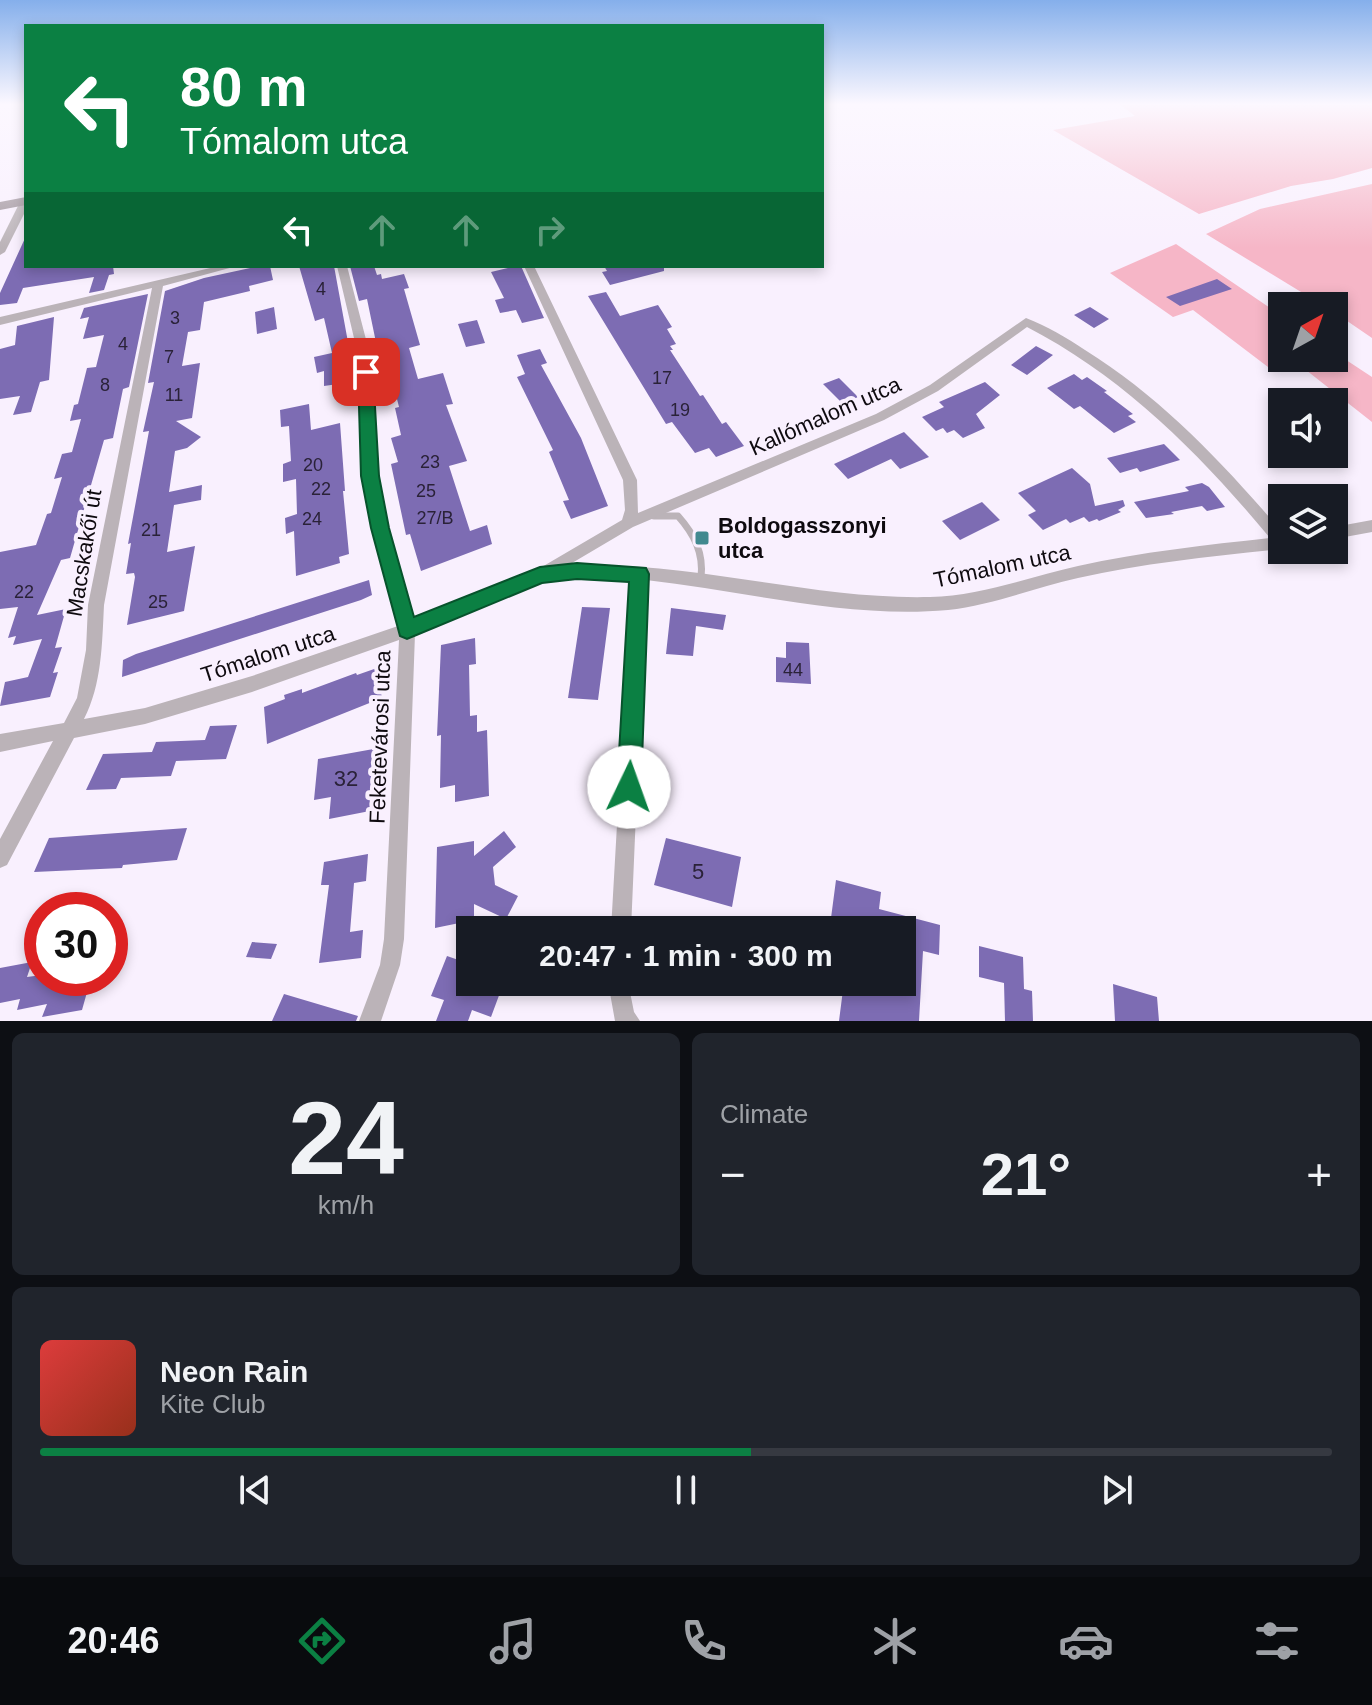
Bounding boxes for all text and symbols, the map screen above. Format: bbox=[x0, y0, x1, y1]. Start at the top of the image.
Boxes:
text: 80 m bbox=[180, 55, 308, 118]
icon: left bbox=[48, 56, 152, 160]
text: Tómalom utca bbox=[180, 121, 408, 162]
icon: left bbox=[276, 208, 320, 252]
icon: ahead bbox=[360, 208, 404, 252]
icon: ahead bbox=[444, 208, 488, 252]
icon: right bbox=[528, 208, 572, 252]
house number: 4 bbox=[316, 279, 326, 299]
north arrow bbox=[1268, 292, 1348, 372]
map controls bbox=[1268, 292, 1348, 564]
house number: 3 bbox=[170, 308, 180, 328]
house number: 4 bbox=[118, 334, 128, 354]
pin bbox=[332, 338, 400, 406]
house number: 7 bbox=[164, 347, 174, 367]
icon: arrive bbox=[344, 350, 388, 394]
house number: 17 bbox=[652, 368, 672, 388]
street label: Kallómalom utca bbox=[746, 371, 905, 460]
house number: 8 bbox=[100, 375, 110, 395]
house number: 11 bbox=[165, 385, 183, 405]
button: sound bbox=[1268, 388, 1348, 468]
house number: 19 bbox=[670, 400, 690, 420]
house number: 23 bbox=[420, 452, 440, 472]
house number: 20 bbox=[303, 455, 323, 475]
house number: 22 bbox=[311, 479, 331, 499]
house number: 25 bbox=[416, 481, 436, 501]
button: layers bbox=[1268, 484, 1348, 564]
street label: Macskakői út bbox=[62, 488, 106, 618]
house number: 27/B bbox=[416, 508, 454, 528]
house number: 24 bbox=[302, 509, 322, 529]
place label: Boldogasszonyi utca bbox=[718, 513, 887, 563]
house number: 21 bbox=[141, 520, 161, 540]
marker: Boldogasszonyi utca bbox=[693, 529, 711, 547]
street label: Tómalom utca bbox=[931, 539, 1074, 593]
house number: 22 bbox=[14, 582, 34, 602]
house number: 25 bbox=[148, 592, 168, 612]
street label: Tómalom utca bbox=[198, 620, 339, 687]
street label: Feketevárosi utca bbox=[364, 649, 396, 824]
house number: 44 bbox=[783, 660, 803, 680]
position arrow bbox=[587, 745, 671, 829]
house number: 32 bbox=[334, 766, 358, 791]
house number: 5 bbox=[692, 859, 704, 884]
speed limit sign: 30 bbox=[24, 892, 128, 996]
text: 20:47 · 1 min · 300 m bbox=[539, 939, 833, 972]
text: 24 bbox=[288, 1080, 404, 1196]
text: Climate bbox=[720, 1099, 808, 1129]
text: 21° bbox=[981, 1141, 1071, 1208]
text: − bbox=[720, 1150, 746, 1199]
text: + bbox=[1306, 1150, 1332, 1199]
text: km/h bbox=[318, 1190, 374, 1220]
text: Neon Rain bbox=[160, 1355, 308, 1388]
text: Kite Club bbox=[160, 1389, 266, 1419]
icon: previous bbox=[233, 1468, 277, 1512]
icon: pause bbox=[664, 1468, 708, 1512]
icon: next bbox=[1095, 1468, 1139, 1512]
icon: directions bbox=[294, 1613, 350, 1669]
icon: music bbox=[485, 1613, 541, 1669]
icon: phone bbox=[676, 1613, 732, 1669]
icon: climate bbox=[867, 1613, 923, 1669]
icon: car bbox=[1058, 1613, 1114, 1669]
icon: filters bbox=[1249, 1613, 1305, 1669]
text: 20:46 bbox=[67, 1620, 160, 1661]

